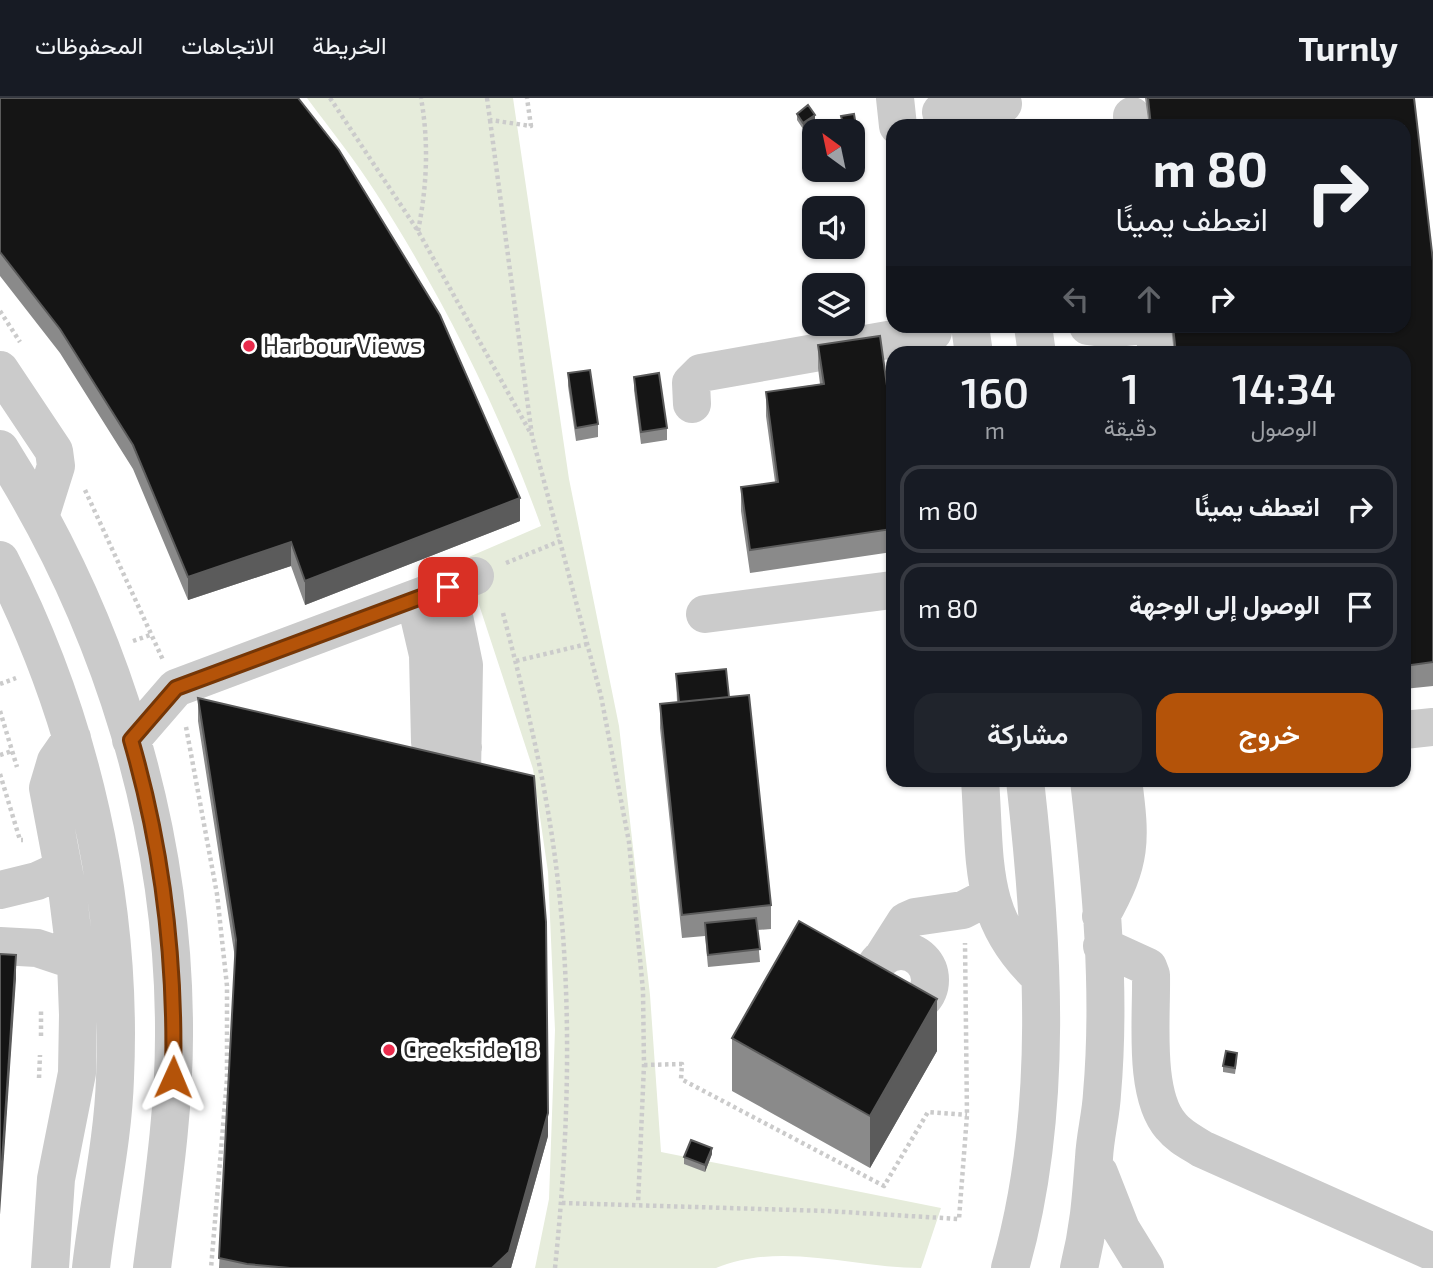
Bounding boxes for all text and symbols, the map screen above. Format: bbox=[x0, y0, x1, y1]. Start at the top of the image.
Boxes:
text: Turnly bbox=[1299, 28, 1398, 68]
text: المحفوظات bbox=[35, 30, 143, 59]
text: الاتجاهات bbox=[181, 30, 274, 59]
text: الخريطة bbox=[312, 30, 387, 59]
north arrow bbox=[802, 119, 864, 182]
map controls bbox=[802, 119, 865, 336]
text: 80 m bbox=[1153, 138, 1268, 197]
icon: right bbox=[1292, 147, 1383, 238]
button: sound bbox=[802, 196, 865, 259]
text: انعطف يمينًا bbox=[1116, 199, 1268, 237]
button: layers bbox=[802, 273, 865, 336]
icon: left bbox=[1057, 280, 1095, 318]
icon: ahead bbox=[1130, 280, 1168, 318]
icon: right bbox=[1203, 280, 1241, 318]
place label: Harbour Views bbox=[263, 330, 422, 359]
marker: Harbour Views bbox=[241, 338, 257, 354]
text: 1 bbox=[1122, 362, 1139, 412]
text: 14:34 bbox=[1232, 362, 1336, 412]
text: 160 bbox=[961, 366, 1029, 416]
text: دقيقة bbox=[1104, 413, 1157, 441]
text: الوصول bbox=[1251, 413, 1317, 441]
text: m bbox=[985, 416, 1005, 444]
text: انعطف يمينًا bbox=[1195, 490, 1320, 521]
icon: right bbox=[1341, 490, 1379, 528]
text: 80 m bbox=[918, 494, 978, 525]
pin bbox=[418, 557, 478, 617]
icon: arrive bbox=[429, 568, 467, 606]
text: الوصول إلى الوجهة bbox=[1129, 588, 1320, 619]
icon: arrive bbox=[1341, 588, 1379, 626]
text: 80 m bbox=[918, 592, 978, 623]
button: مشاركة bbox=[914, 693, 1142, 773]
button: خروج bbox=[1156, 693, 1383, 773]
place label: Creekside 18 bbox=[403, 1034, 538, 1063]
position arrow bbox=[136, 1040, 210, 1114]
marker: Creekside 18 bbox=[381, 1042, 397, 1058]

